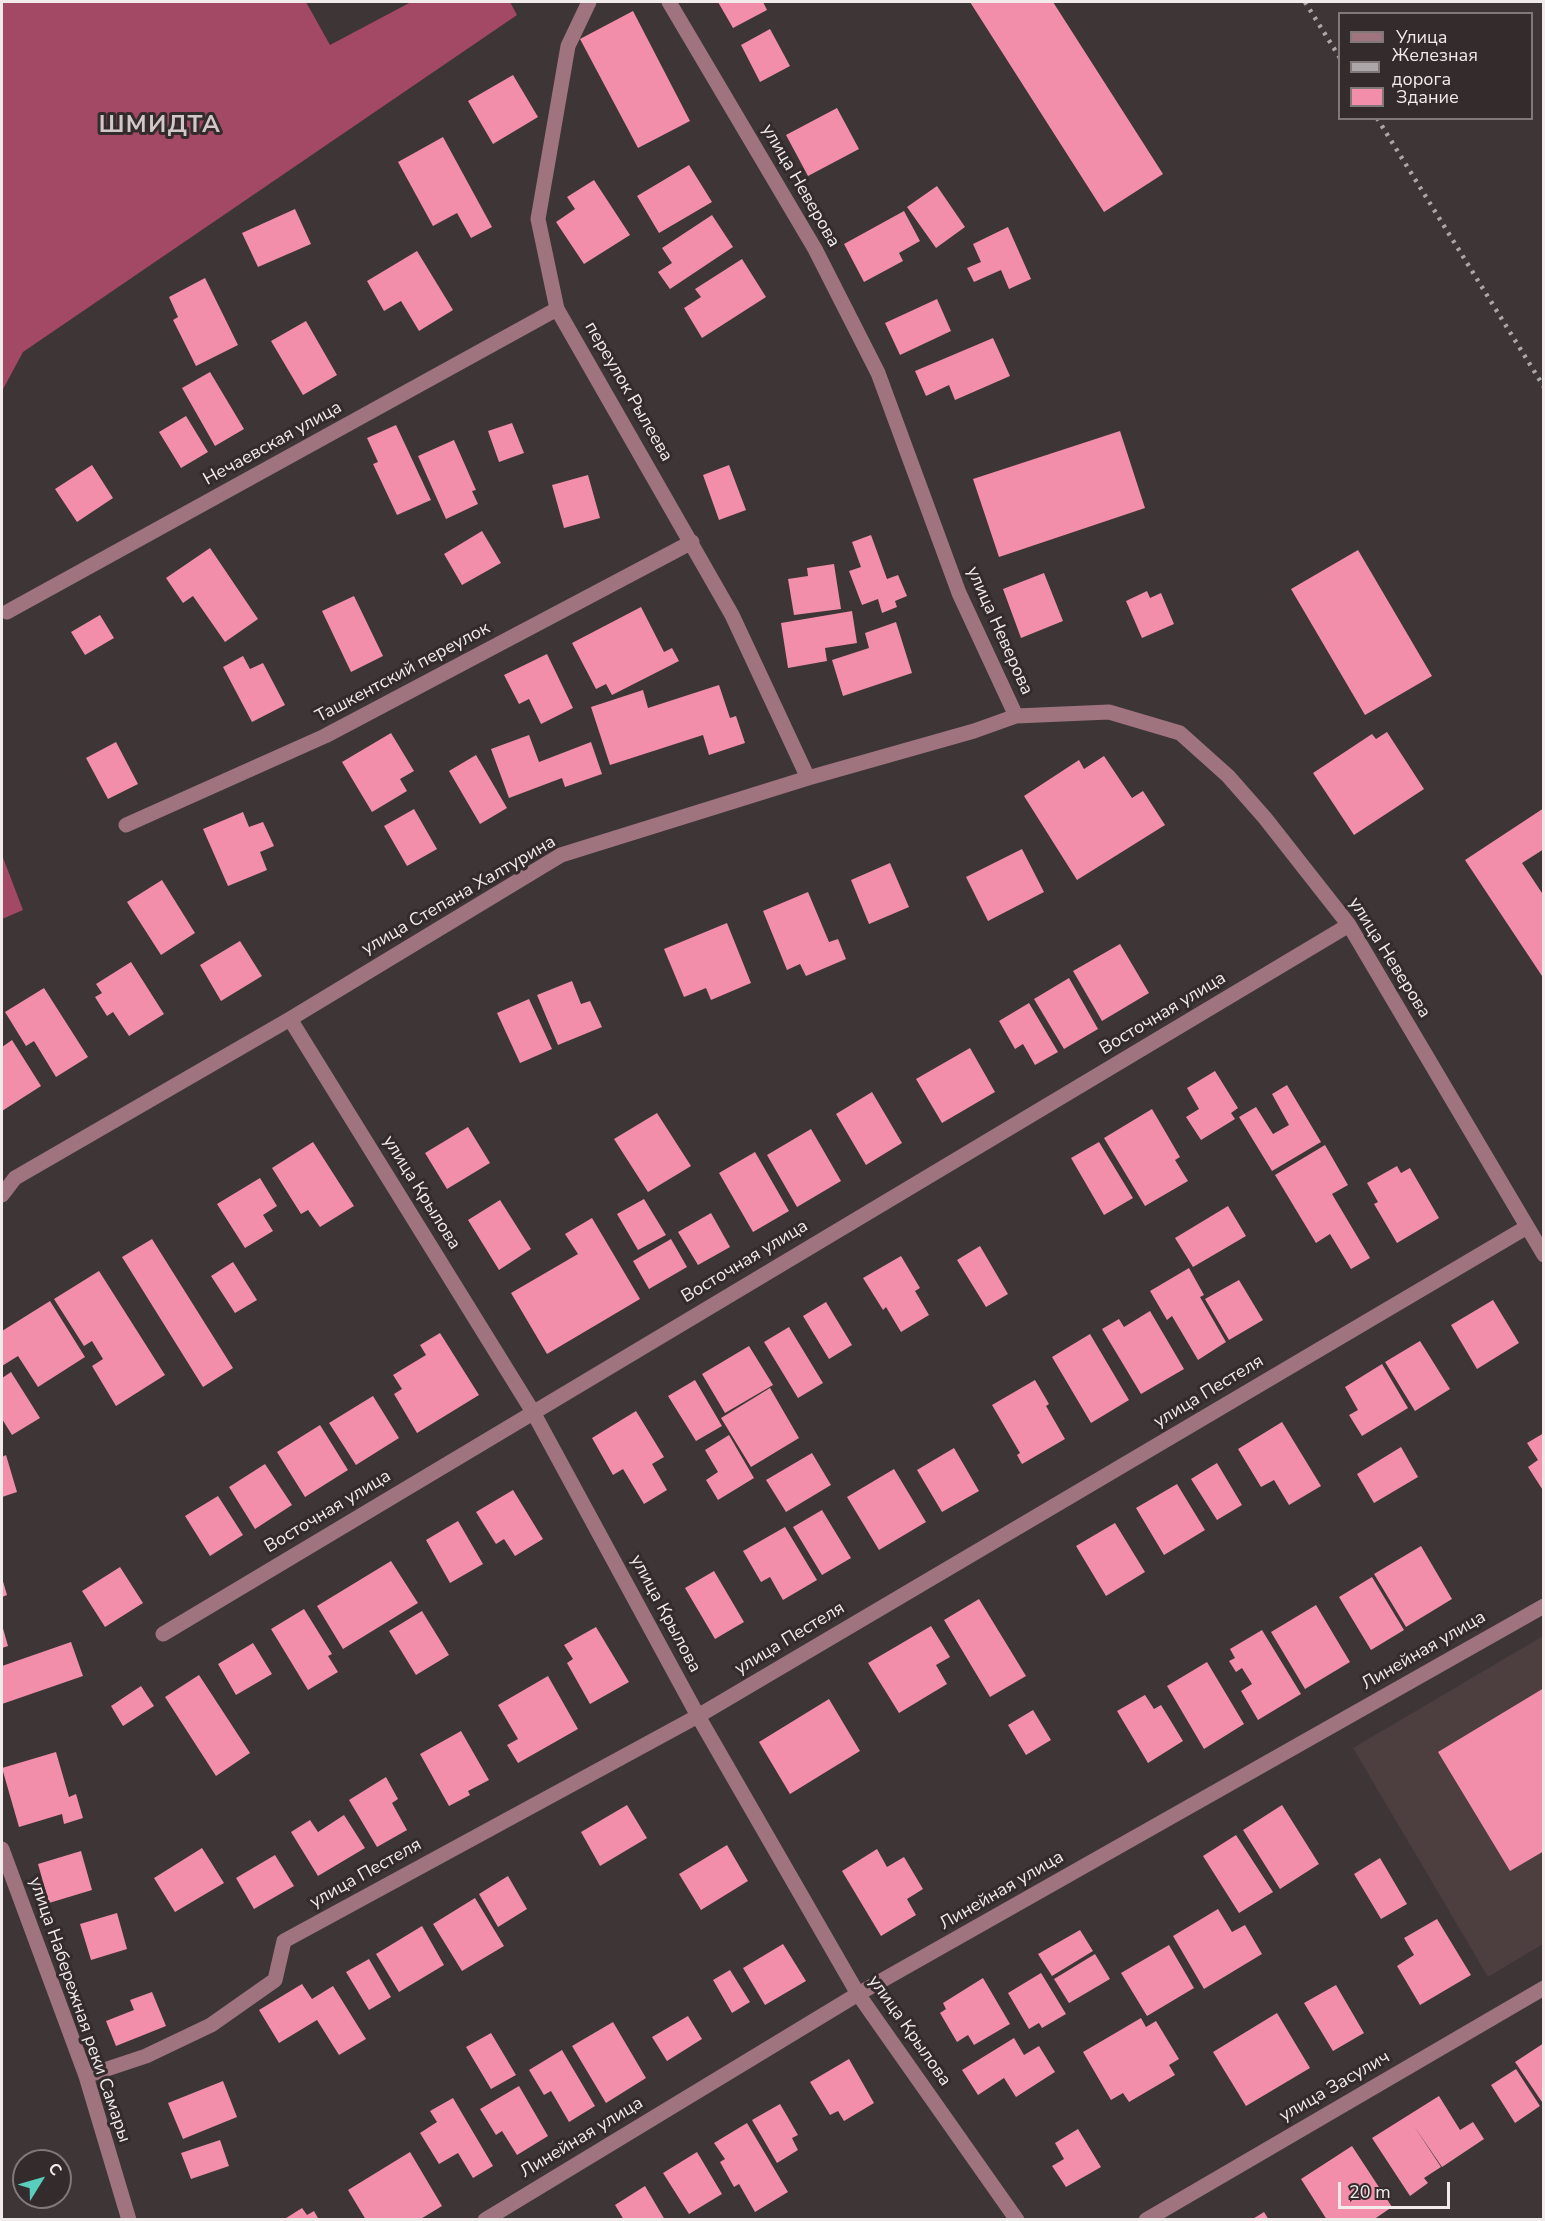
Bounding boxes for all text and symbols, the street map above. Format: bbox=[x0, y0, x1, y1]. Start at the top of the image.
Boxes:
legend bbox=[1338, 12, 1533, 120]
text: Улица bbox=[1396, 25, 1447, 49]
text: Железная дорога bbox=[1392, 43, 1478, 91]
text: Здание bbox=[1396, 85, 1459, 109]
district label: ШМИДТА bbox=[99, 112, 221, 140]
street label: улица Неверова bbox=[756, 121, 844, 251]
street label: переулок Рылеева bbox=[579, 318, 677, 466]
street label: Нечаевская улица bbox=[200, 397, 346, 491]
street label: улица Неверова bbox=[961, 563, 1037, 699]
street label: Ташкентский переулок bbox=[312, 618, 494, 728]
street label: улица Степана Халтурина bbox=[358, 832, 560, 960]
street label: улица Неверова bbox=[1343, 894, 1435, 1022]
street label: Восточная улица bbox=[1096, 968, 1230, 1060]
street label: улица Крылова bbox=[377, 1132, 465, 1254]
street label: Восточная улица bbox=[678, 1216, 812, 1308]
street label: улица Пестеля bbox=[1150, 1351, 1268, 1433]
street label: Восточная улица bbox=[261, 1466, 395, 1558]
street label: улица Крылова bbox=[625, 1551, 705, 1677]
street label: улица Пестеля bbox=[731, 1598, 849, 1680]
street label: Линейная улица bbox=[1358, 1607, 1490, 1695]
street label: улица Пестеля bbox=[306, 1834, 426, 1914]
street label: Линейная улица bbox=[936, 1847, 1068, 1935]
street label: улица Набережная реки Самары bbox=[23, 1874, 135, 2146]
street label: улица Крылова bbox=[863, 1971, 955, 2091]
street label: улица Засулич bbox=[1276, 2047, 1394, 2127]
street label: Линейная улица bbox=[517, 2093, 647, 2183]
north arrow bbox=[12, 2149, 72, 2209]
text: С bbox=[43, 2158, 67, 2180]
scale bar bbox=[1341, 2170, 1454, 2208]
text: 20 m bbox=[1349, 2180, 1391, 2204]

